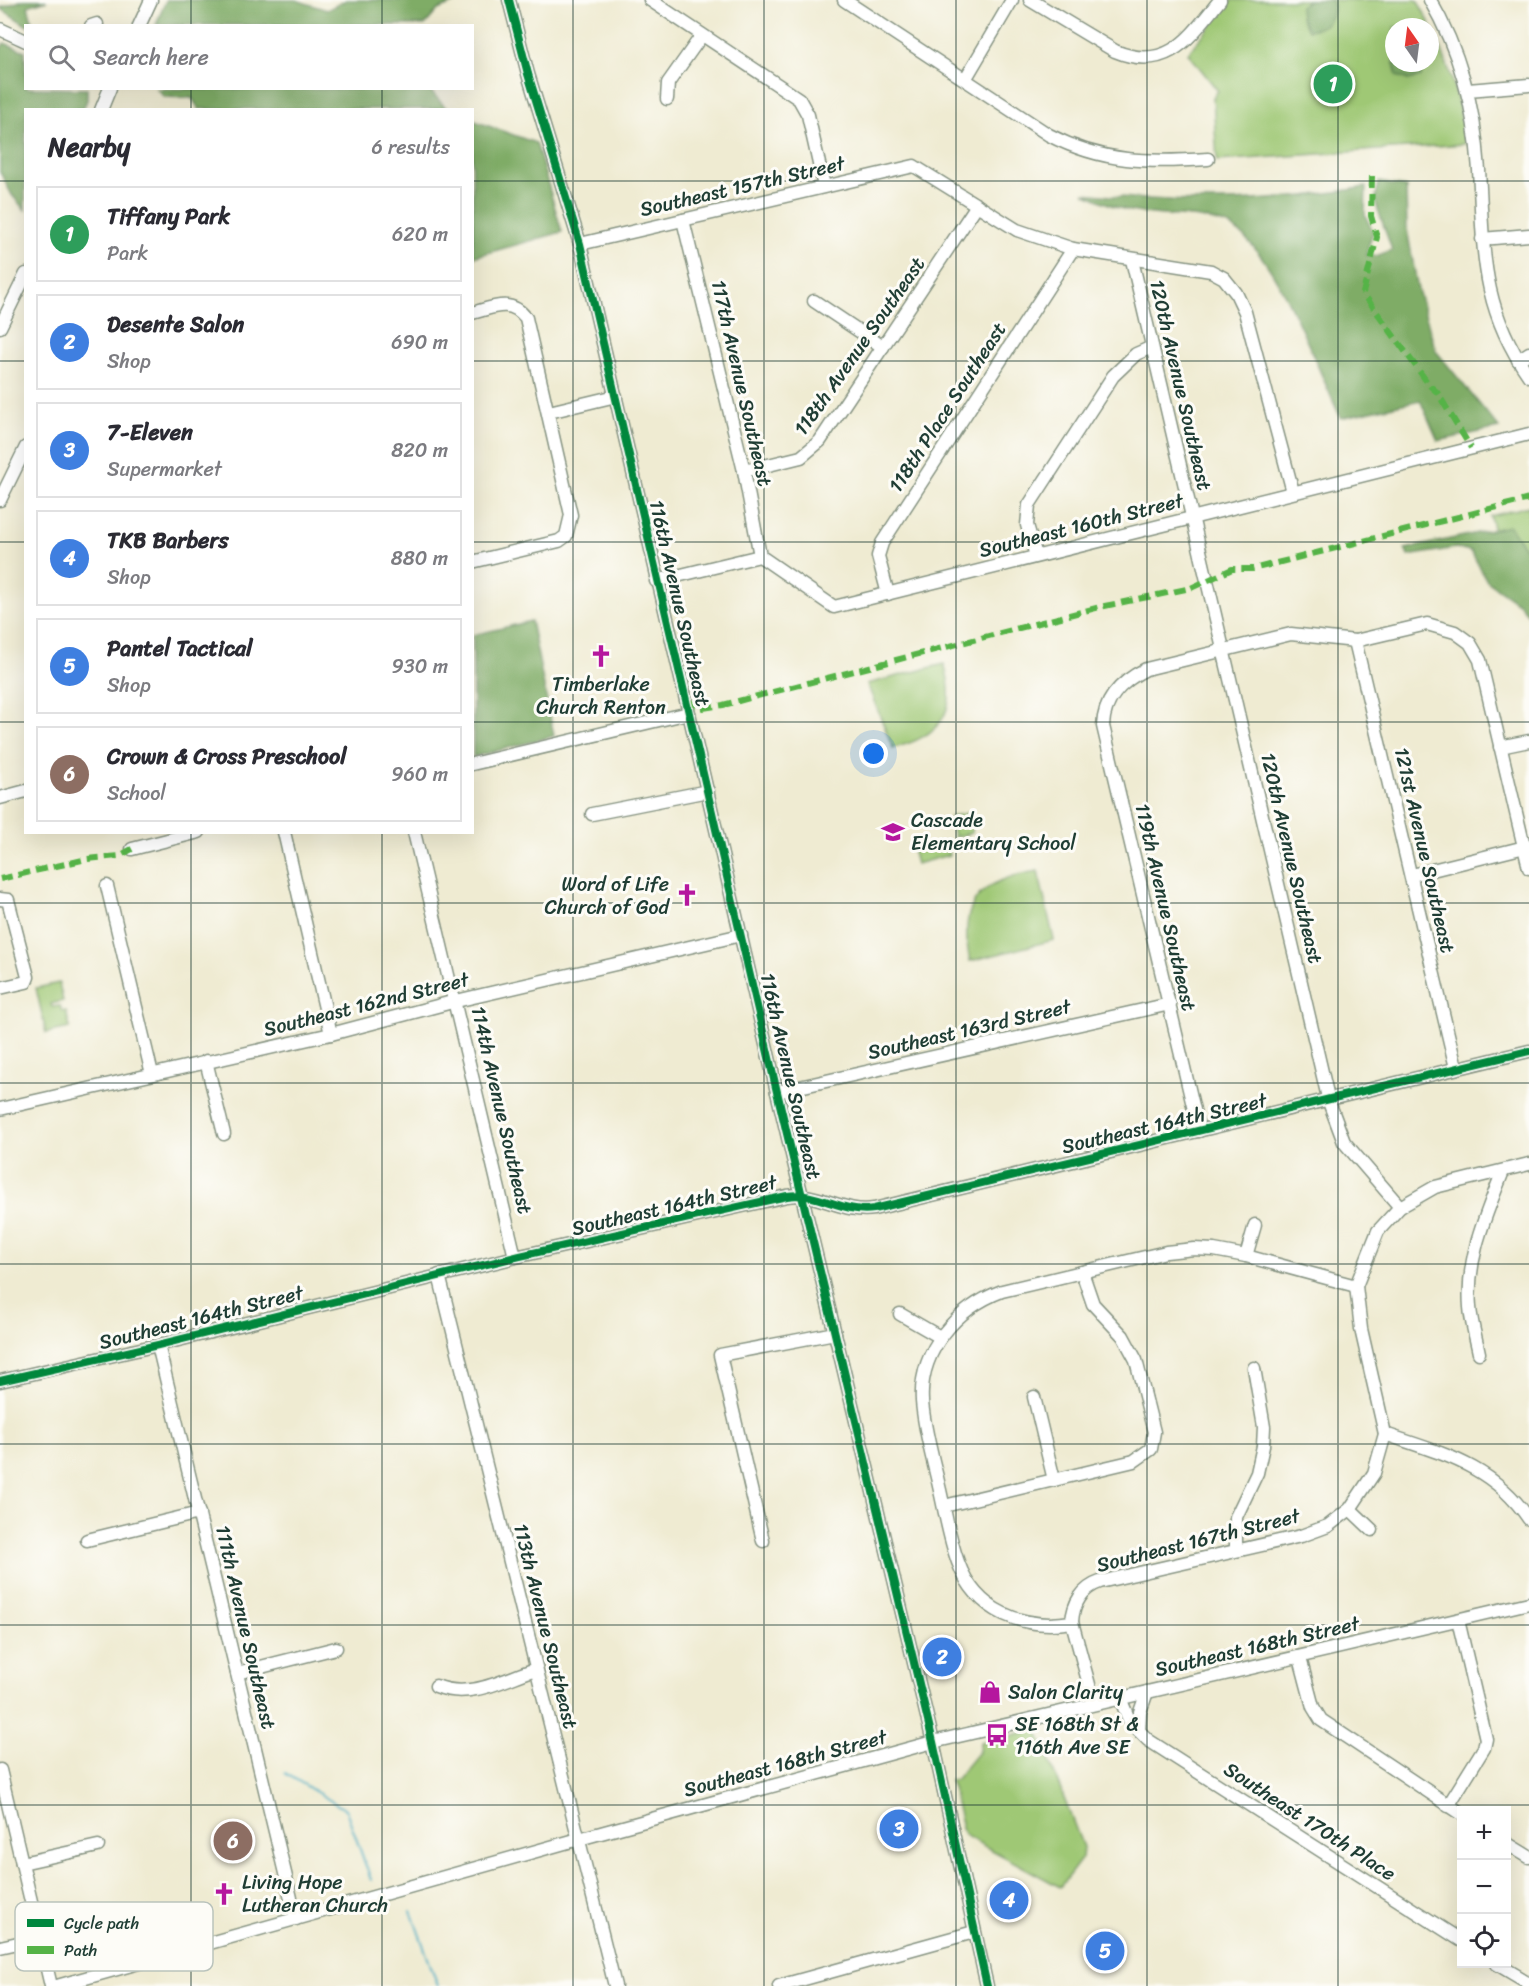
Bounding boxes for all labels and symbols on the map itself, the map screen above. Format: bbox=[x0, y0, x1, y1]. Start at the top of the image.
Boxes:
north arrow bbox=[1385, 18, 1439, 72]
pin: 1 bbox=[1314, 62, 1352, 106]
street label: Southeast 157th Street bbox=[636, 146, 849, 227]
street label: 118th Avenue Southeast bbox=[784, 249, 935, 443]
street label: 117th Avenue Southeast bbox=[701, 276, 782, 490]
street label: 120th Avenue Southeast bbox=[1139, 276, 1222, 494]
street label: 118th Place Southeast bbox=[879, 315, 1016, 500]
street label: Southeast 160th Street bbox=[975, 483, 1188, 568]
street label: 116th Avenue Southeast bbox=[639, 496, 720, 710]
church icon: Timberlake Church Renton bbox=[588, 643, 614, 669]
place label: Timberlake Church Renton bbox=[536, 667, 666, 725]
your location bbox=[859, 739, 888, 768]
street label: 121st Avenue Southeast bbox=[1384, 744, 1465, 957]
street label: 120th Avenue Southeast bbox=[1250, 749, 1333, 967]
street label: 119th Avenue Southeast bbox=[1125, 800, 1206, 1015]
place label: Cascade Elementary School bbox=[911, 803, 1076, 861]
school or university icon: Cascade Elementary School bbox=[880, 819, 906, 845]
place label: Word of Life Church of God bbox=[545, 867, 670, 925]
church icon: Word of Life Church of God bbox=[674, 882, 700, 908]
street label: Southeast 162nd Street bbox=[260, 962, 473, 1047]
street label: 116th Avenue Southeast bbox=[750, 969, 831, 1183]
street label: Southeast 163rd Street bbox=[864, 989, 1075, 1070]
street label: 114th Avenue Southeast bbox=[461, 1003, 543, 1218]
street label: Southeast 164th Street bbox=[1058, 1083, 1271, 1164]
street label: Southeast 164th Street bbox=[568, 1165, 781, 1246]
street label: Southeast 164th Street bbox=[95, 1275, 308, 1360]
street label: Southeast 167th Street bbox=[1093, 1498, 1304, 1583]
street label: 113th Avenue Southeast bbox=[503, 1520, 588, 1733]
street label: 111th Avenue Southeast bbox=[205, 1522, 286, 1733]
street label: Southeast 168th Street bbox=[1151, 1606, 1364, 1687]
pin: 2 bbox=[922, 1634, 962, 1680]
place label: Salon Clarity bbox=[1008, 1675, 1124, 1710]
shop icon: Salon Clarity bbox=[977, 1679, 1003, 1705]
place label: SE 168th St & 116th Ave SE bbox=[1015, 1707, 1139, 1765]
street label: Southeast 168th Street bbox=[680, 1719, 892, 1807]
bus stop icon: SE 168th St & 116th Ave SE bbox=[984, 1722, 1010, 1748]
street label: Southeast 170th Place bbox=[1216, 1752, 1403, 1890]
pin: 3 bbox=[880, 1806, 918, 1852]
pin: 6 bbox=[214, 1818, 252, 1864]
place label: Living Hope Lutheran Church bbox=[242, 1865, 388, 1923]
pin: 4 bbox=[990, 1878, 1028, 1922]
church icon: Living Hope Lutheran Church bbox=[211, 1881, 237, 1907]
legend bbox=[15, 1902, 213, 1971]
text: Cycle path bbox=[64, 1909, 139, 1938]
pin: 5 bbox=[1086, 1928, 1124, 1974]
text: Path bbox=[64, 1936, 97, 1965]

